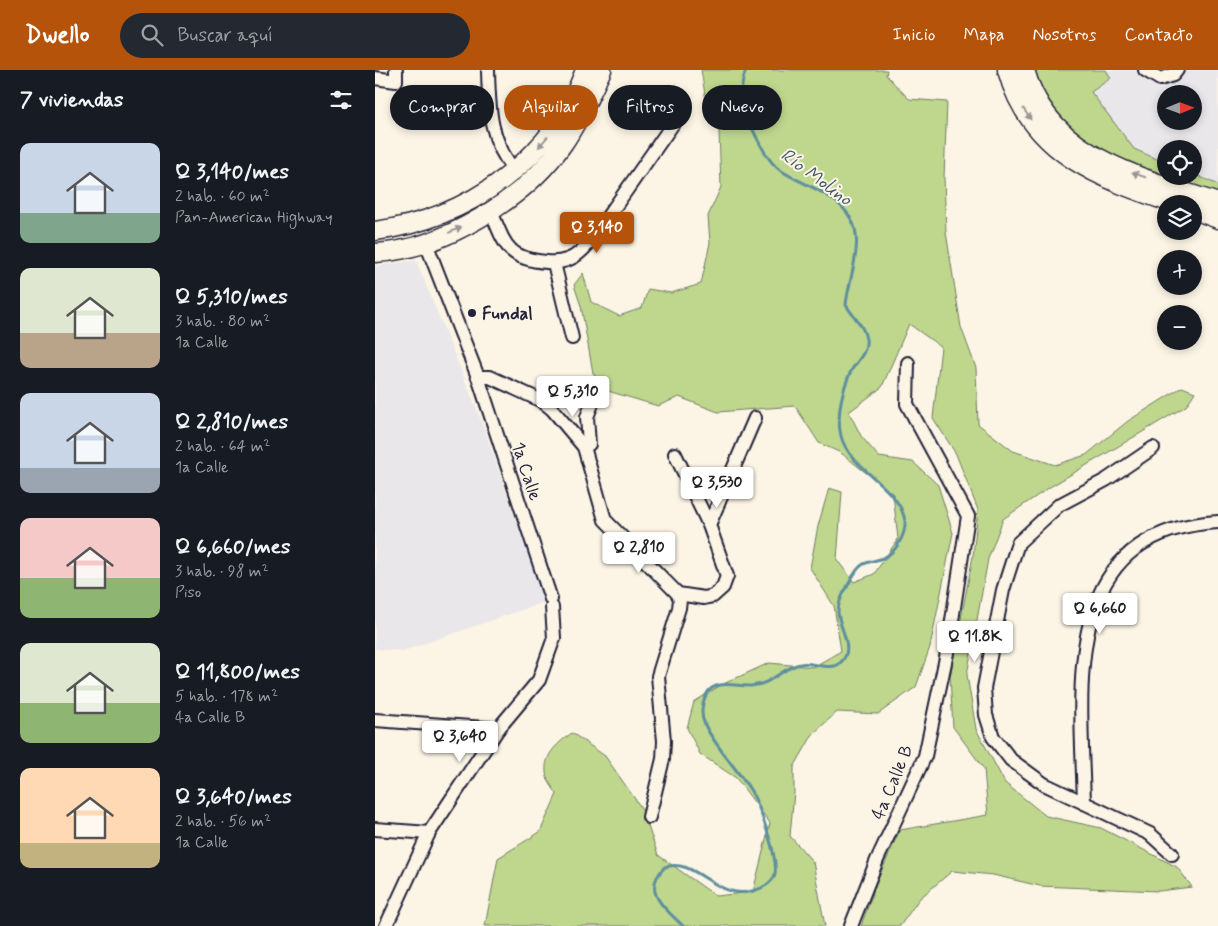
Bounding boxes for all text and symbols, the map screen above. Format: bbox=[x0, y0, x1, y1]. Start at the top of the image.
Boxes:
search box bbox=[120, 13, 470, 58]
text: Dwello bbox=[25, 20, 90, 51]
icon: search bbox=[138, 21, 166, 49]
text: Buscar aquí bbox=[178, 23, 273, 48]
text: Inicio bbox=[893, 23, 935, 47]
text: Mapa bbox=[963, 23, 1004, 47]
text: Nosotros bbox=[1032, 23, 1097, 47]
text: Contacto bbox=[1125, 23, 1193, 47]
chip: Comprar bbox=[390, 85, 494, 130]
chip: Alquilar bbox=[504, 85, 598, 130]
chip: Filtros bbox=[608, 85, 692, 130]
chip: Nuevo bbox=[702, 85, 782, 130]
north arrow bbox=[1157, 85, 1203, 130]
map controls bbox=[1157, 85, 1202, 350]
text: 7 viviendas bbox=[20, 86, 123, 114]
icon: filters bbox=[327, 86, 355, 114]
one-way arrow bbox=[1022, 107, 1032, 121]
one-way arrow bbox=[538, 136, 549, 148]
button: locate bbox=[1157, 140, 1202, 185]
water label: Río Molino bbox=[775, 143, 858, 212]
text: Q 3,140/mes bbox=[175, 158, 289, 186]
icon: home bbox=[60, 163, 120, 223]
one-way arrow bbox=[1131, 171, 1146, 179]
text: 2 hab. · 60 m² bbox=[175, 186, 270, 207]
button: layers bbox=[1157, 195, 1202, 240]
text: Pan-American Highway bbox=[175, 207, 333, 228]
pin: Q 3,140 bbox=[551, 212, 643, 254]
text: Q 3,140 bbox=[571, 217, 623, 238]
one-way arrow bbox=[448, 226, 462, 234]
button: + bbox=[1157, 250, 1202, 295]
text: Q 5,310/mes bbox=[175, 283, 288, 311]
icon: home bbox=[60, 288, 120, 348]
place label: Fundal bbox=[482, 302, 533, 326]
button: − bbox=[1157, 305, 1202, 350]
marker: Fundal bbox=[466, 307, 478, 319]
text: 3 hab. · 80 m² bbox=[175, 311, 270, 332]
text: 1a Calle bbox=[175, 332, 229, 353]
pin: Q 5,310 bbox=[527, 376, 619, 418]
text: Q 5,310 bbox=[547, 381, 599, 402]
text: Q 2,810/mes bbox=[175, 408, 288, 436]
icon: home bbox=[60, 413, 120, 473]
text: 2 hab. · 64 m² bbox=[175, 436, 270, 457]
street label: 1a Calle bbox=[505, 439, 547, 504]
text: 1a Calle bbox=[175, 457, 229, 478]
pin: Q 3,530 bbox=[671, 466, 763, 509]
text: Q 3,530 bbox=[692, 472, 742, 493]
pin: Q 2,810 bbox=[593, 532, 685, 574]
text: Q 6,660/mes bbox=[175, 533, 290, 561]
text: Q 2,810 bbox=[613, 537, 665, 558]
icon: home bbox=[60, 538, 120, 598]
text: 3 hab. · 98 m² bbox=[175, 561, 269, 582]
text: Piso bbox=[175, 582, 201, 603]
pin: Q 6,660 bbox=[1054, 592, 1146, 635]
text: Q 6,660 bbox=[1073, 598, 1127, 619]
pin: Q 11.8K bbox=[929, 620, 1021, 663]
text: Q 11.8K bbox=[948, 626, 1002, 647]
text: Q 11,800/mes bbox=[175, 658, 300, 686]
icon: home bbox=[60, 663, 120, 723]
text: 5 hab. · 178 m² bbox=[175, 686, 278, 707]
text: 4a Calle B bbox=[175, 707, 245, 728]
pin: Q 3,640 bbox=[414, 720, 506, 763]
text: Q 3,640 bbox=[433, 726, 487, 747]
street label: 4a Calle B bbox=[866, 741, 919, 823]
text: Q 3,640/mes bbox=[175, 783, 292, 811]
icon: home bbox=[60, 788, 120, 848]
text: 2 hab. · 56 m² bbox=[175, 811, 271, 832]
text: 1a Calle bbox=[175, 832, 229, 853]

